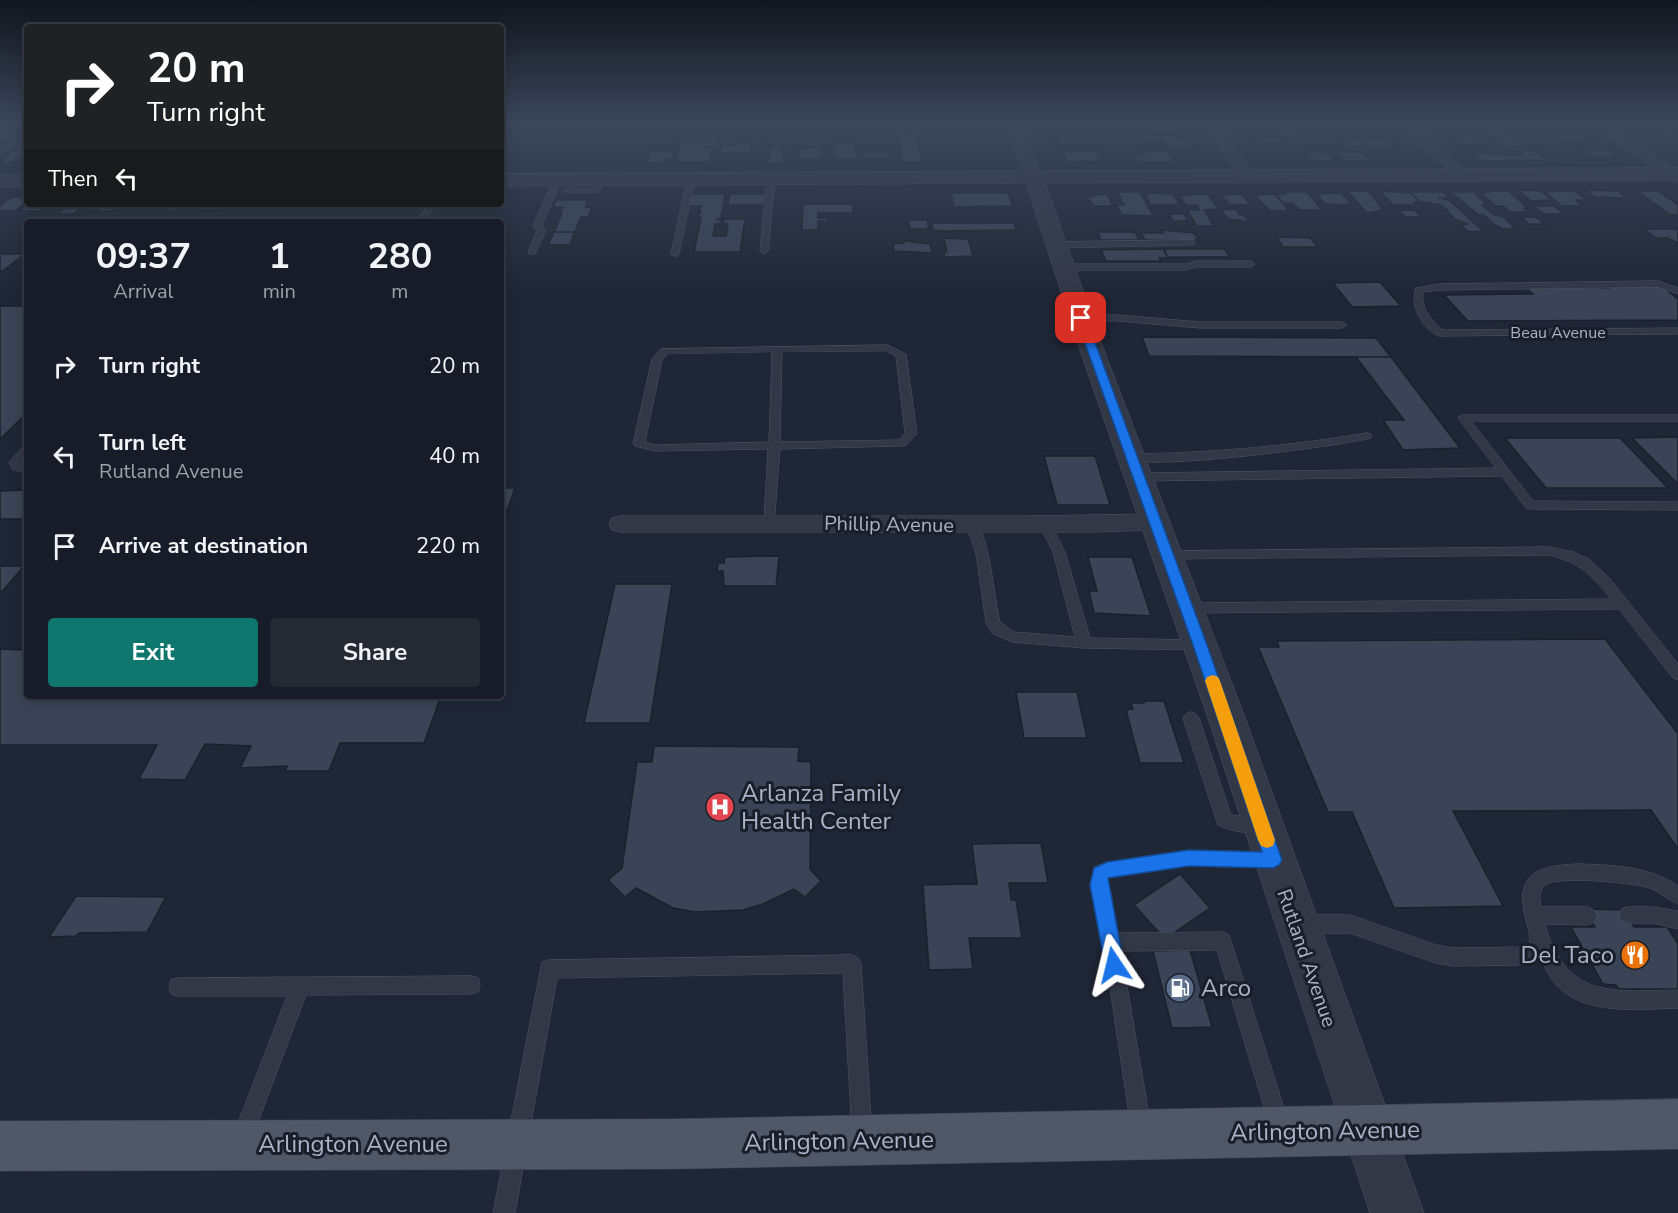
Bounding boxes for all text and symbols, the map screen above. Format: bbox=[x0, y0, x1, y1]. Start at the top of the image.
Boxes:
text: 20 m bbox=[147, 40, 246, 97]
icon: right bbox=[48, 48, 126, 126]
text: Turn right bbox=[147, 94, 265, 131]
icon: left bbox=[110, 162, 143, 195]
text: Then bbox=[48, 164, 98, 194]
text: 09:37 bbox=[96, 232, 191, 281]
text: 1 bbox=[268, 232, 290, 281]
text: 280 bbox=[367, 232, 432, 281]
text: Arrival bbox=[113, 278, 173, 305]
text: min bbox=[263, 278, 296, 305]
text: m bbox=[391, 278, 408, 305]
pin bbox=[1055, 292, 1106, 343]
icon: arrive bbox=[1064, 301, 1097, 334]
street label: Beau Avenue bbox=[1510, 322, 1606, 344]
icon: right bbox=[48, 350, 81, 383]
text: Turn right bbox=[99, 351, 200, 381]
text: 20 m bbox=[429, 351, 480, 381]
text: Turn left bbox=[99, 428, 186, 458]
icon: left bbox=[48, 440, 81, 473]
text: 40 m bbox=[429, 441, 480, 471]
text: Rutland Avenue bbox=[99, 458, 243, 485]
street label: Phillip Avenue bbox=[824, 510, 954, 539]
icon: arrive bbox=[48, 530, 81, 563]
text: Arrive at destination bbox=[99, 531, 308, 561]
text: 220 m bbox=[416, 531, 480, 561]
button: Exit bbox=[48, 618, 258, 687]
button: Share bbox=[270, 618, 480, 687]
place label: Arlanza Family Health Center bbox=[741, 777, 902, 837]
hospital icon: Arlanza Family Health Center bbox=[704, 791, 736, 823]
street label: Rutland Avenue bbox=[1270, 886, 1343, 1031]
position arrow bbox=[1082, 933, 1146, 997]
place label: Del Taco bbox=[1521, 939, 1614, 971]
restaurant icon: Del Taco bbox=[1619, 939, 1651, 971]
fuel station icon: Arco bbox=[1164, 972, 1196, 1004]
place label: Arco bbox=[1201, 972, 1251, 1004]
street label: Arlington Avenue bbox=[1230, 1113, 1420, 1149]
street label: Arlington Avenue bbox=[744, 1123, 934, 1159]
street label: Arlington Avenue bbox=[258, 1128, 448, 1160]

